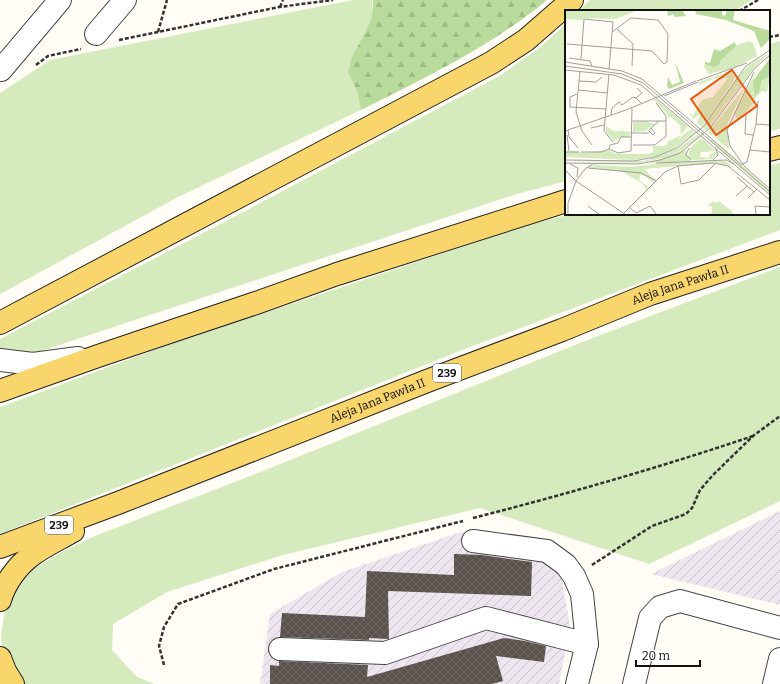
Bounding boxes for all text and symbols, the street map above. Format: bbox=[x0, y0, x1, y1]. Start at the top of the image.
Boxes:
inset map bbox=[565, 10, 770, 215]
street label: Aleja Jana Pawła II bbox=[629, 262, 730, 308]
road number: 239 bbox=[433, 364, 461, 382]
street label: Aleja Jana Pawła II bbox=[328, 375, 427, 426]
road number: 239 bbox=[45, 516, 73, 534]
scale bar bbox=[636, 642, 700, 668]
text: 20 m bbox=[642, 649, 671, 663]

